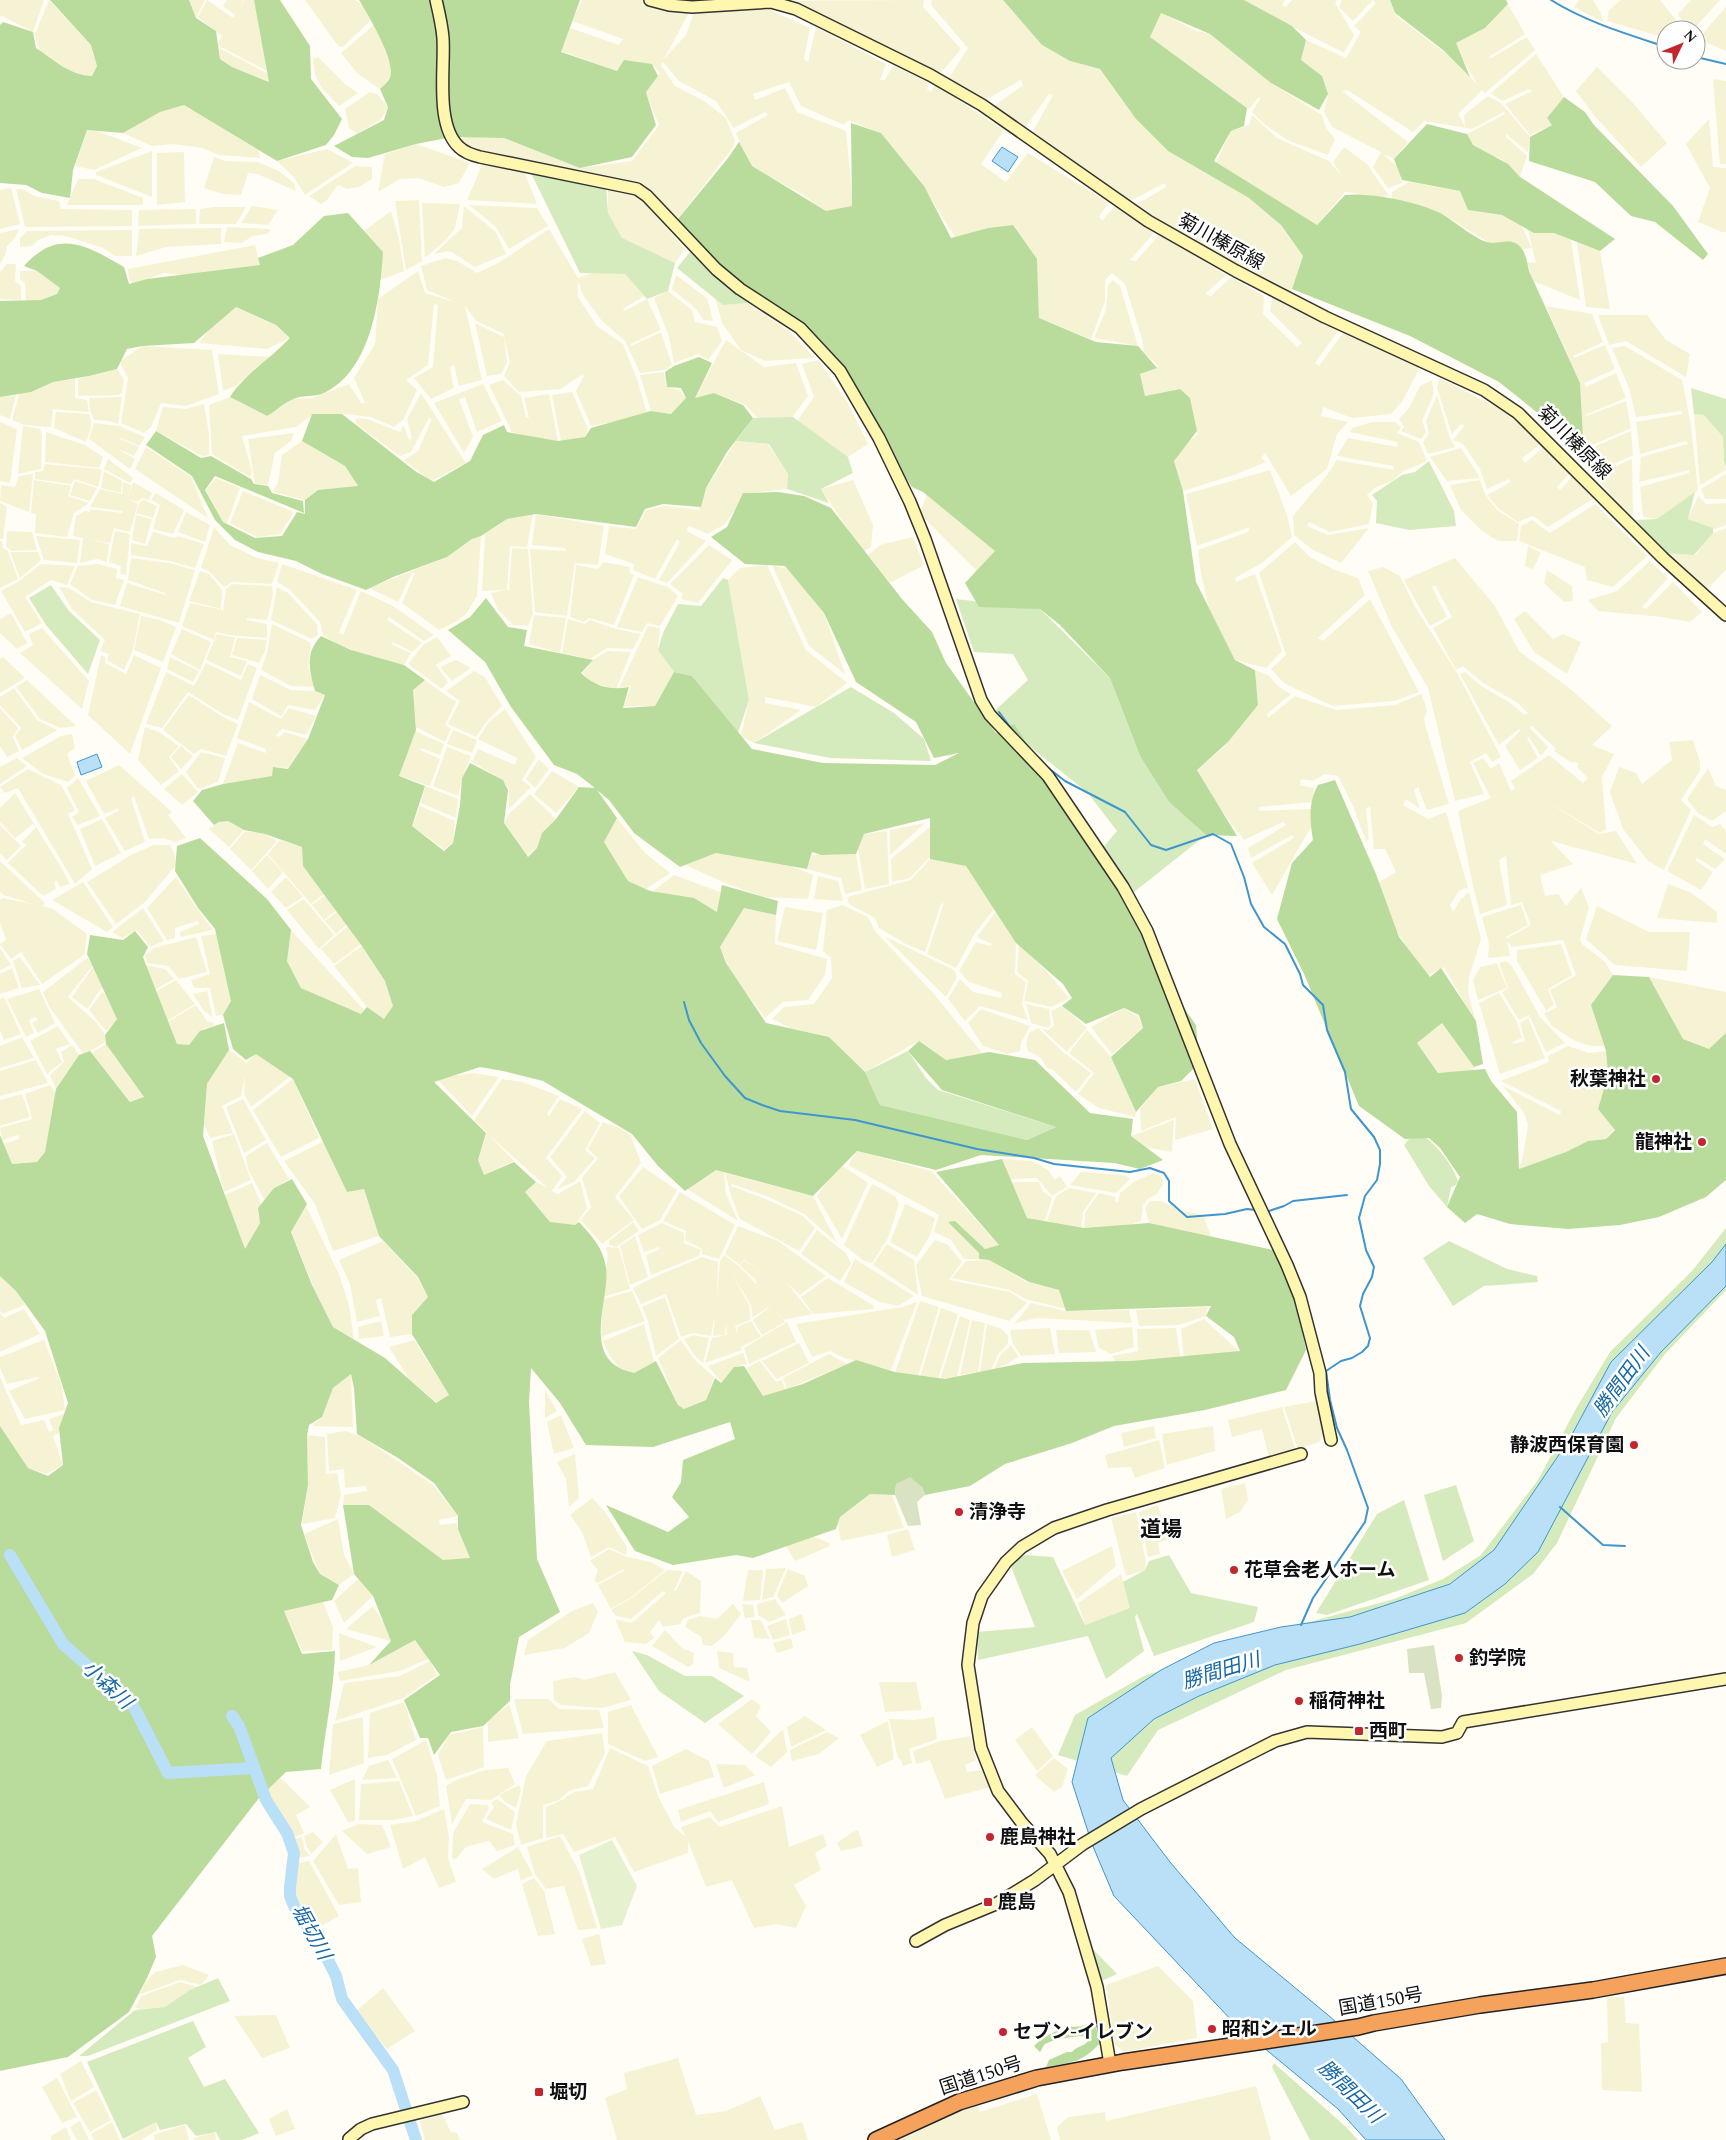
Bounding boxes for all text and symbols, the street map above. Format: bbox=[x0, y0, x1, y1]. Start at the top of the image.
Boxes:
north arrow bbox=[1656, 20, 1706, 70]
text: N bbox=[1679, 25, 1702, 48]
street label: 菊川榛原線 bbox=[1172, 206, 1270, 278]
street label: 菊川榛原線 bbox=[1530, 399, 1618, 487]
place label: 秋葉神社 bbox=[1570, 1065, 1646, 1094]
marker: 秋葉神社 bbox=[1650, 1073, 1662, 1085]
place label: 龍神社 bbox=[1635, 1128, 1692, 1157]
marker: 龍神社 bbox=[1696, 1136, 1708, 1148]
water label: 勝間田川 bbox=[1586, 1339, 1659, 1423]
place label: 静波西保育園 bbox=[1510, 1431, 1624, 1460]
marker: 静波西保育園 bbox=[1628, 1439, 1640, 1451]
place label: 清浄寺 bbox=[969, 1498, 1026, 1527]
marker: 清浄寺 bbox=[953, 1506, 965, 1518]
district label: 道場 bbox=[1140, 1514, 1182, 1546]
place label: 花草会老人ホーム bbox=[1244, 1556, 1395, 1585]
marker: 花草会老人ホーム bbox=[1228, 1564, 1240, 1576]
water label: 勝間田川 bbox=[1178, 1644, 1266, 1697]
place label: 釣学院 bbox=[1469, 1644, 1526, 1673]
marker: 釣学院 bbox=[1453, 1652, 1465, 1664]
water label: 小森川 bbox=[75, 1654, 141, 1718]
place label: 稲荷神社 bbox=[1309, 1687, 1385, 1716]
marker: 稲荷神社 bbox=[1293, 1695, 1305, 1707]
place label: 西町 bbox=[1369, 1717, 1407, 1746]
marker: 西町 bbox=[1353, 1725, 1365, 1737]
place label: 鹿島神社 bbox=[1000, 1823, 1076, 1852]
marker: 鹿島神社 bbox=[984, 1831, 996, 1843]
place label: 鹿島 bbox=[998, 1888, 1036, 1917]
marker: 鹿島 bbox=[982, 1896, 994, 1908]
water label: 堀切川 bbox=[283, 1898, 340, 1967]
street label: 国道150号 bbox=[1336, 1980, 1426, 2024]
place label: 昭和シェル bbox=[1222, 2015, 1317, 2044]
place label: セブン-イレブン bbox=[1013, 2018, 1153, 2047]
marker: 昭和シェル bbox=[1206, 2023, 1218, 2035]
marker: セブン-イレブン bbox=[997, 2026, 1009, 2038]
street label: 国道150号 bbox=[936, 2049, 1026, 2103]
water label: 勝間田川 bbox=[1311, 2053, 1391, 2132]
place label: 堀切 bbox=[549, 2078, 587, 2107]
marker: 堀切 bbox=[533, 2086, 545, 2098]

